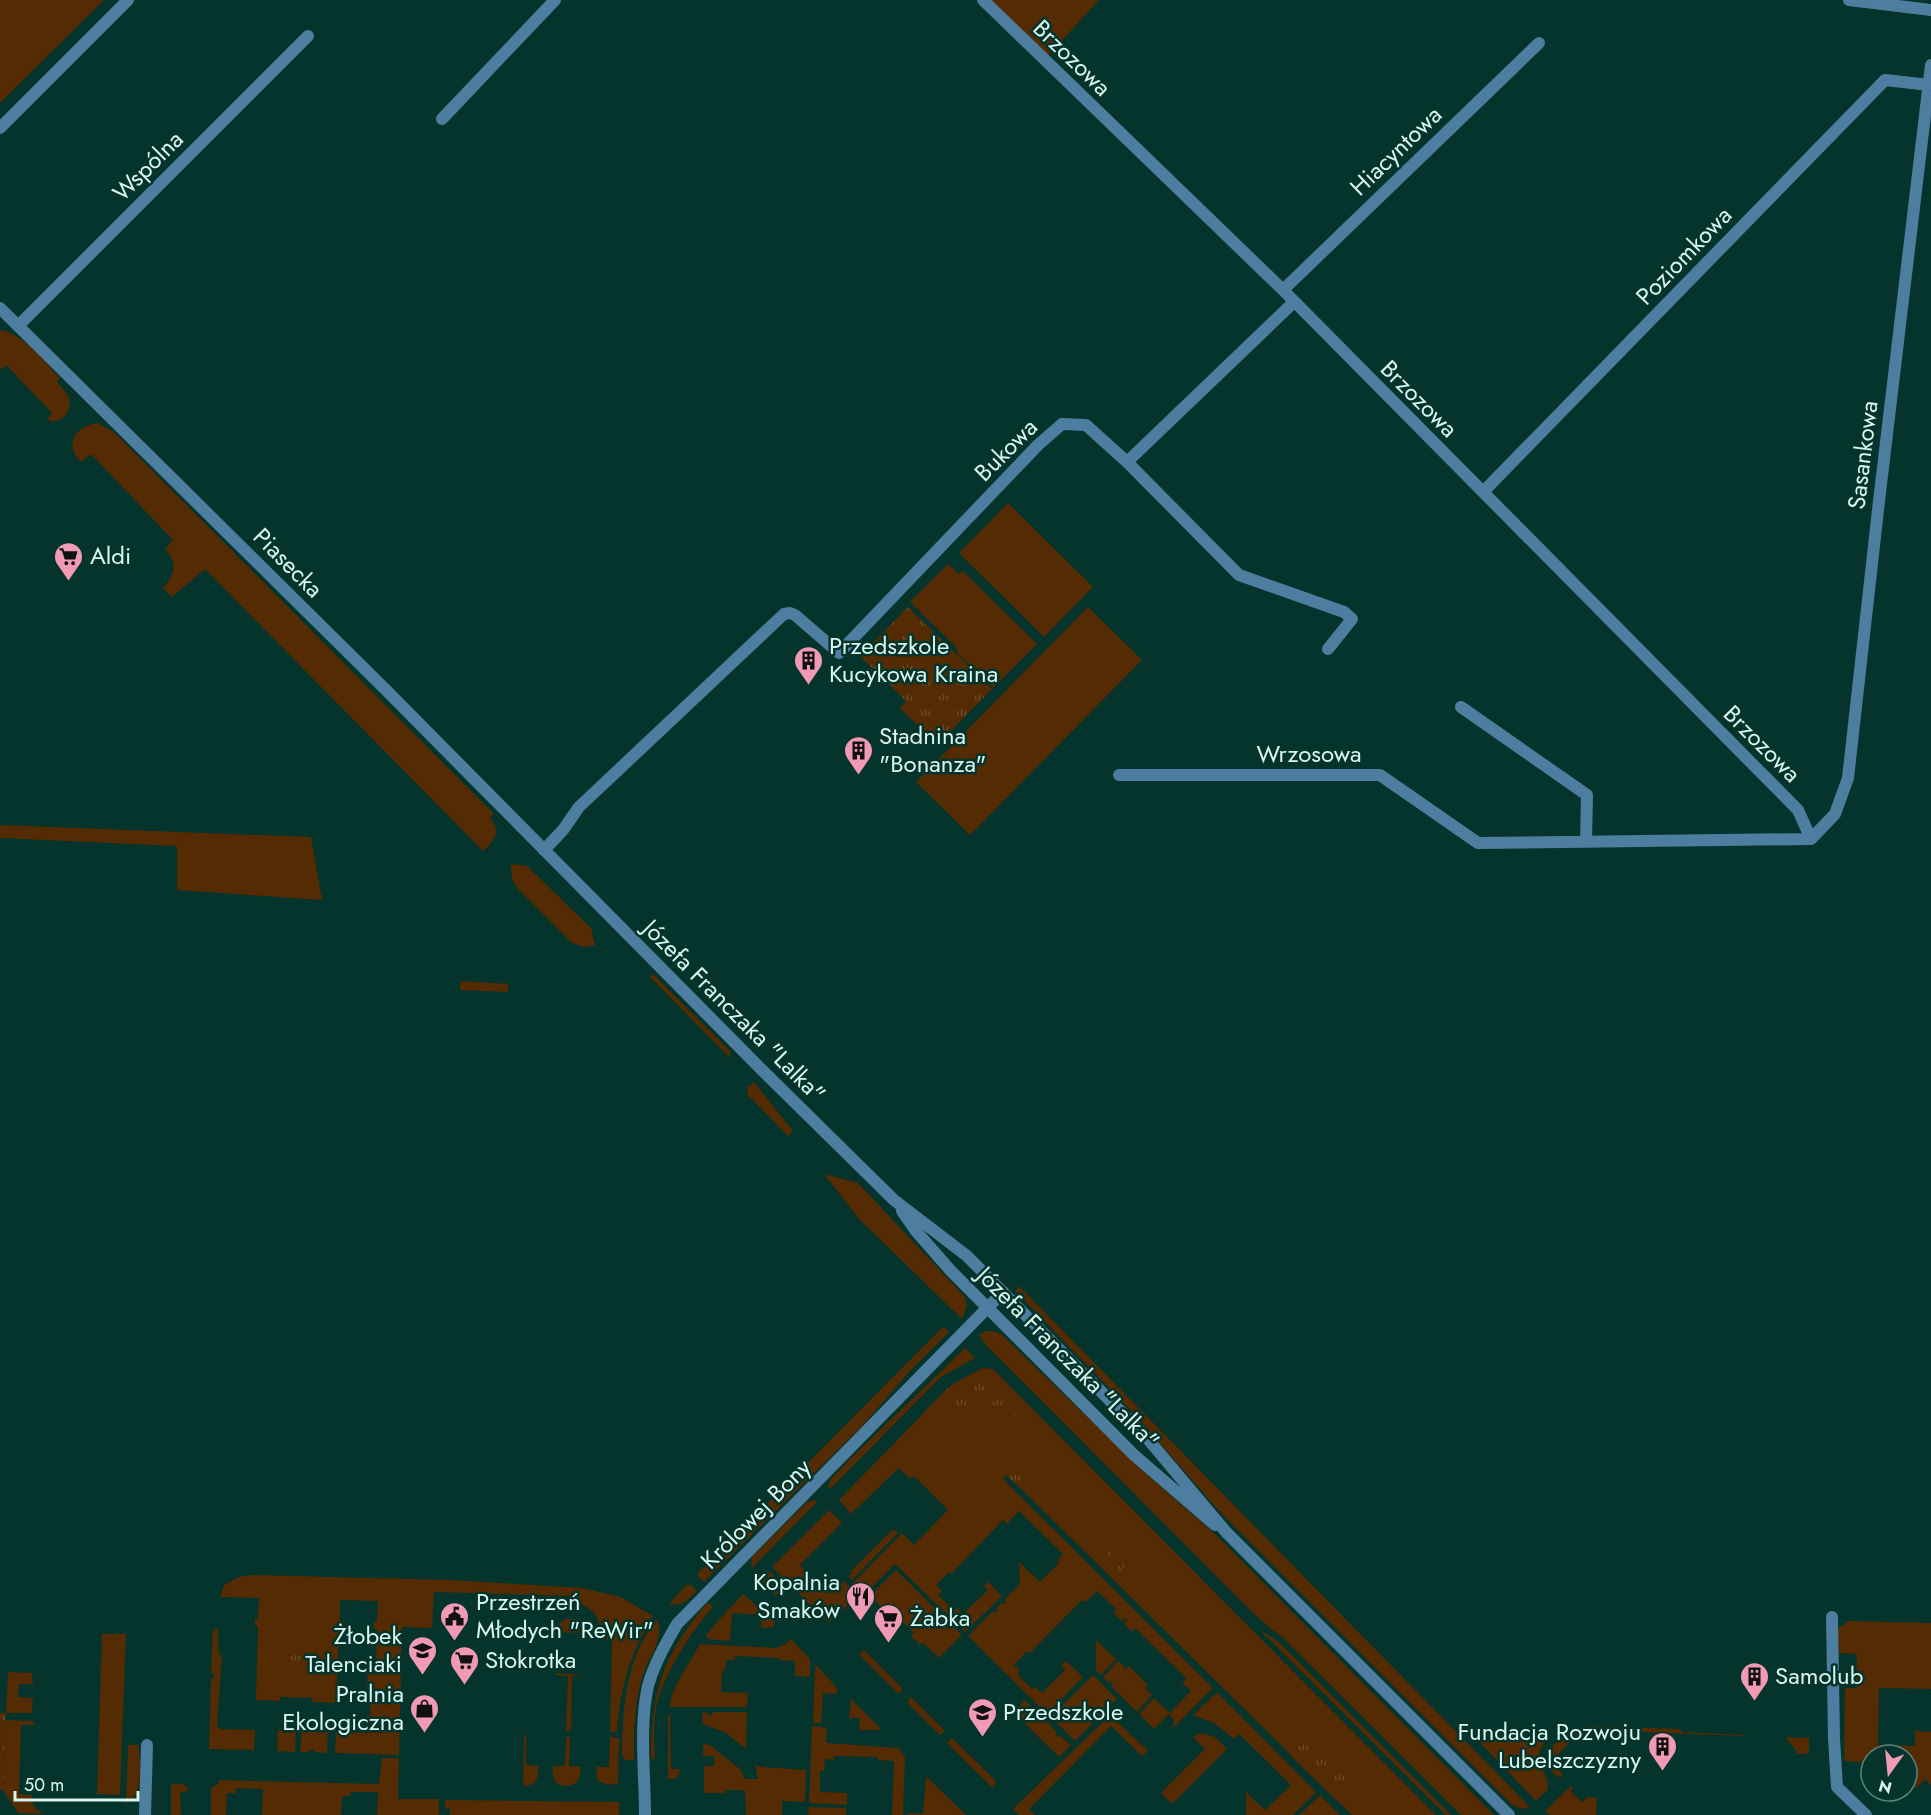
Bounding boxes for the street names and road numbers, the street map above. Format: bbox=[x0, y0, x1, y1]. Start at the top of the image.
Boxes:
street label: Brzozowa bbox=[1025, 11, 1119, 104]
street label: Hiacyntowa bbox=[1342, 98, 1450, 204]
street label: Wspólna bbox=[104, 122, 191, 209]
street label: Poziomkowa bbox=[1628, 199, 1740, 313]
street label: Brzozowa bbox=[1373, 352, 1466, 445]
street label: Sasankowa bbox=[1838, 399, 1887, 511]
street label: Bukowa bbox=[966, 410, 1045, 489]
street label: Piasecka bbox=[245, 520, 331, 606]
street label: Brzozowa bbox=[1716, 697, 1809, 790]
street label: Wrzosowa bbox=[1256, 736, 1362, 771]
street label: Józefa Franczaka "Lalka" bbox=[633, 909, 834, 1110]
street label: Józefa Franczaka "Lalka" bbox=[967, 1256, 1168, 1457]
street label: Królowej Bony bbox=[692, 1450, 819, 1577]

